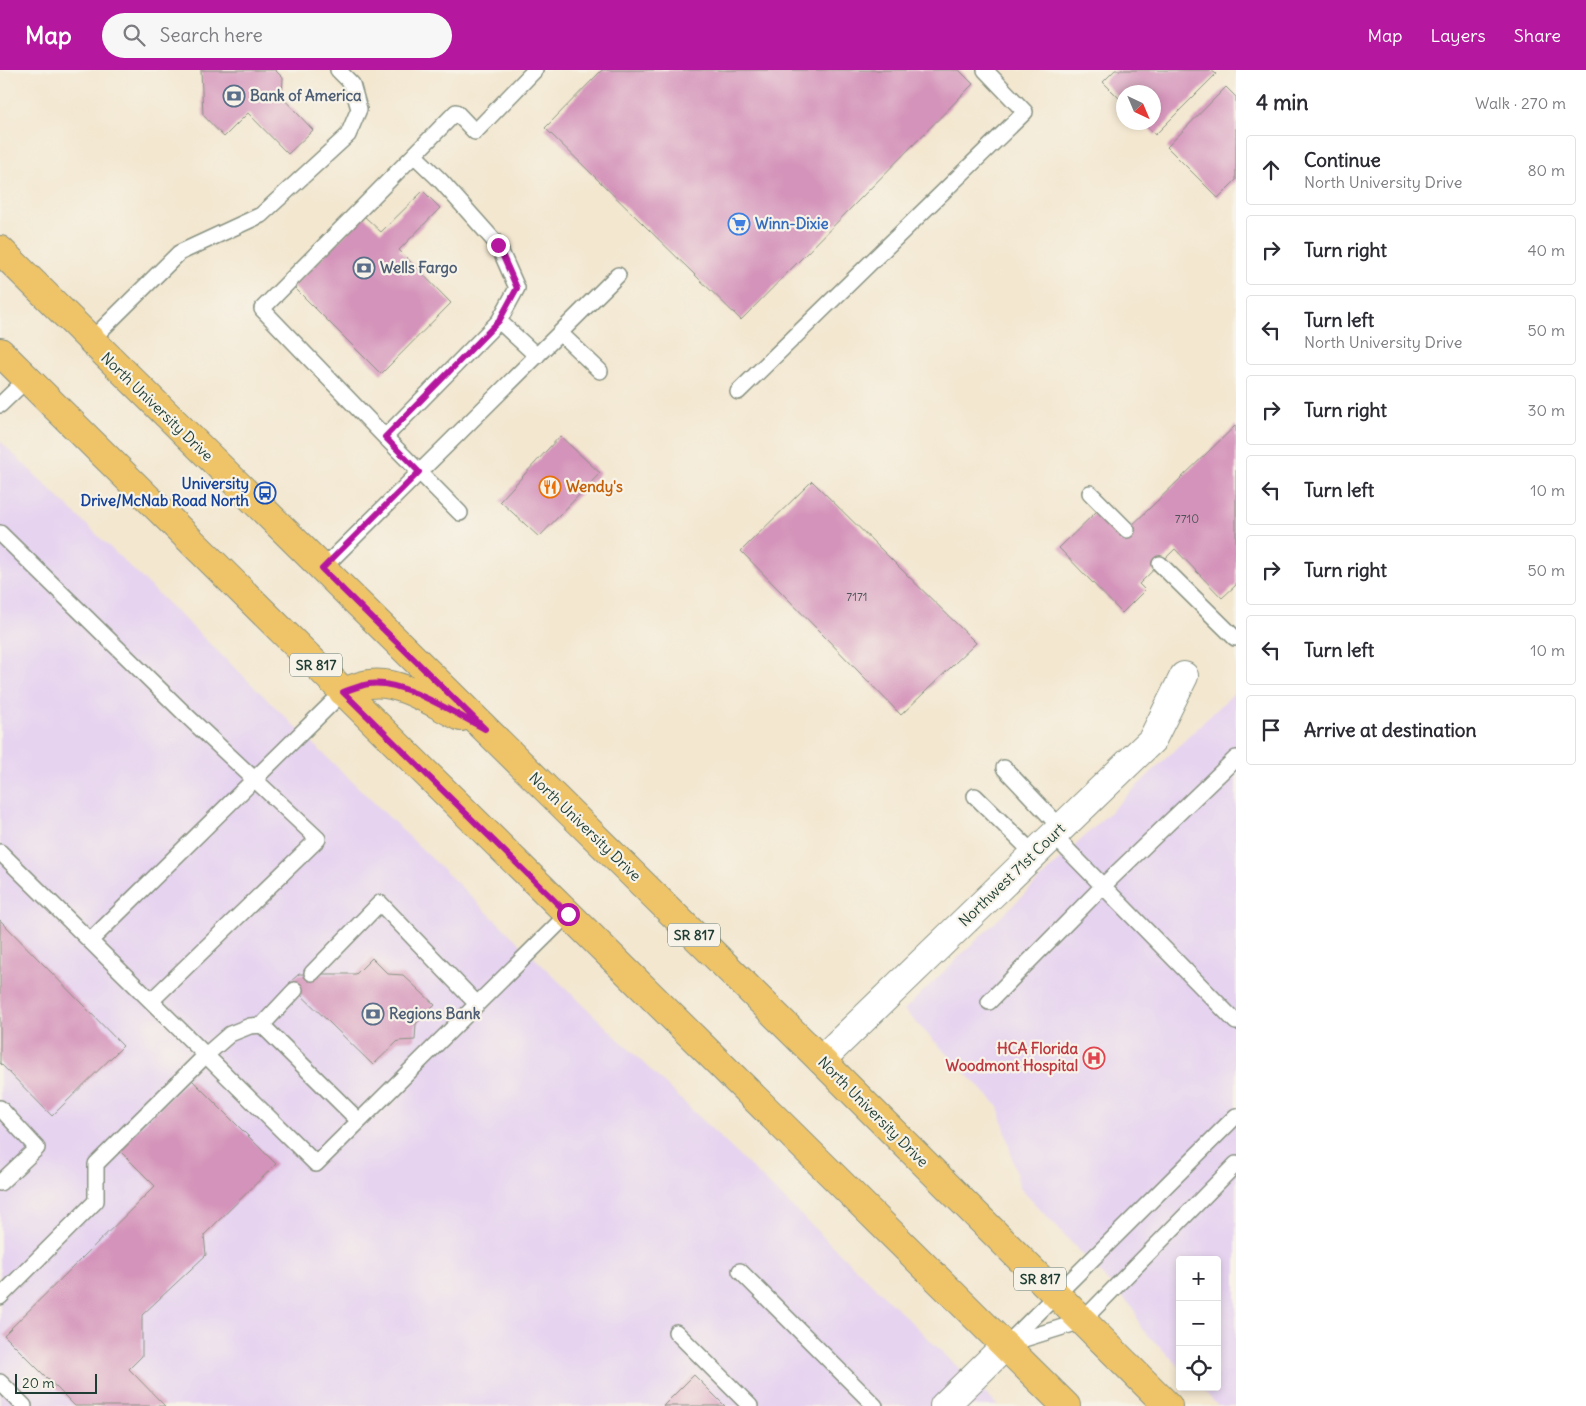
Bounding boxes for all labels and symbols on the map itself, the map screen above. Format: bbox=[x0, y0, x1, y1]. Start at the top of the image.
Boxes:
bank icon: Bank of America bbox=[222, 84, 246, 108]
north arrow bbox=[1116, 85, 1161, 130]
place label: Bank of America bbox=[250, 86, 362, 105]
supermarket icon: Winn-Dixie bbox=[727, 212, 751, 236]
place label: Winn-Dixie bbox=[755, 214, 828, 233]
route end bbox=[487, 234, 510, 257]
bank icon: Wells Fargo bbox=[352, 256, 376, 280]
place label: Wells Fargo bbox=[380, 258, 458, 278]
street label: North University Drive bbox=[97, 348, 217, 465]
place label: University Drive/McNab Road North bbox=[81, 474, 249, 510]
restaurant icon: Wendy's bbox=[538, 475, 562, 499]
place label: Wendy's bbox=[566, 477, 623, 497]
bus stop icon: University Drive/McNab Road North bbox=[253, 481, 277, 505]
house number: 7710 bbox=[1175, 511, 1199, 526]
house number: 7171 bbox=[846, 589, 868, 604]
road number: SR 817 bbox=[290, 654, 342, 676]
street label: North University Drive bbox=[525, 768, 645, 885]
street label: Northwest 71st Court bbox=[954, 819, 1069, 930]
route start bbox=[557, 903, 580, 926]
road number: SR 817 bbox=[668, 924, 720, 946]
bank icon: Regions Bank bbox=[361, 1002, 385, 1026]
place label: Regions Bank bbox=[389, 1004, 481, 1024]
place label: HCA Florida Woodmont Hospital bbox=[946, 1039, 1078, 1076]
hospital icon: HCA Florida Woodmont Hospital bbox=[1082, 1046, 1106, 1070]
street label: North University Drive bbox=[814, 1052, 933, 1171]
road number: SR 817 bbox=[1014, 1268, 1066, 1290]
scale bar bbox=[15, 1371, 98, 1394]

